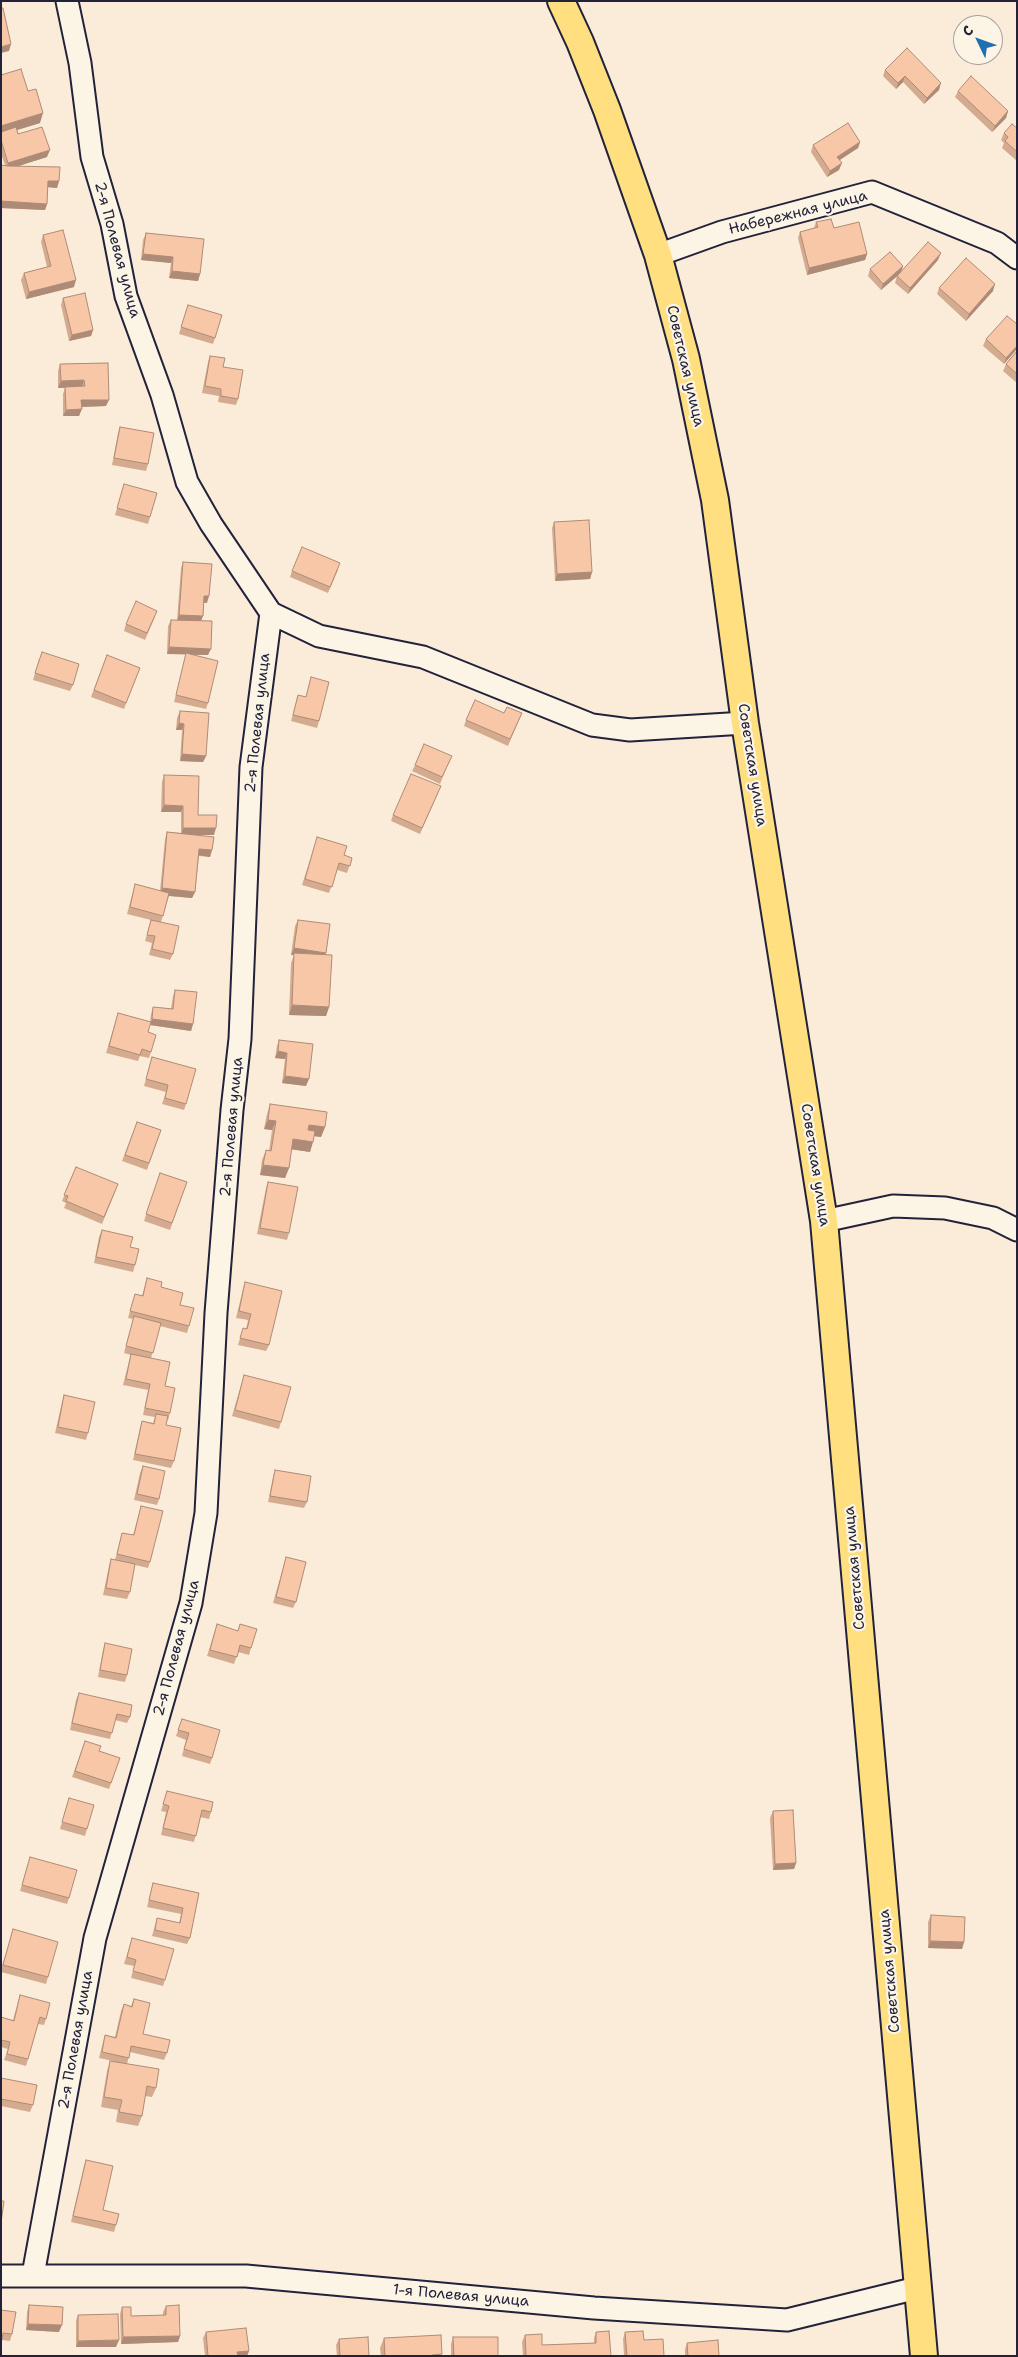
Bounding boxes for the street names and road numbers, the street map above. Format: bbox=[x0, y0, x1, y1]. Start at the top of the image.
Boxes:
street label: 2-я Полевая улица bbox=[90, 180, 144, 320]
street label: Набережная улица bbox=[727, 187, 869, 239]
street label: Советская улица bbox=[662, 304, 708, 428]
street label: 2-я Полевая улица bbox=[242, 652, 274, 794]
street label: Советская улица bbox=[733, 702, 771, 828]
street label: 2-я Полевая улица bbox=[217, 1056, 247, 1198]
street label: Советская улица bbox=[796, 1102, 834, 1228]
street label: Советская улица bbox=[841, 1505, 869, 1631]
street label: 2-я Полевая улица bbox=[150, 1578, 204, 1718]
street label: Советская улица bbox=[876, 1908, 904, 2034]
street label: 2-я Полевая улица bbox=[55, 1969, 97, 2111]
street label: 1-я Полевая улица bbox=[392, 2281, 530, 2311]

